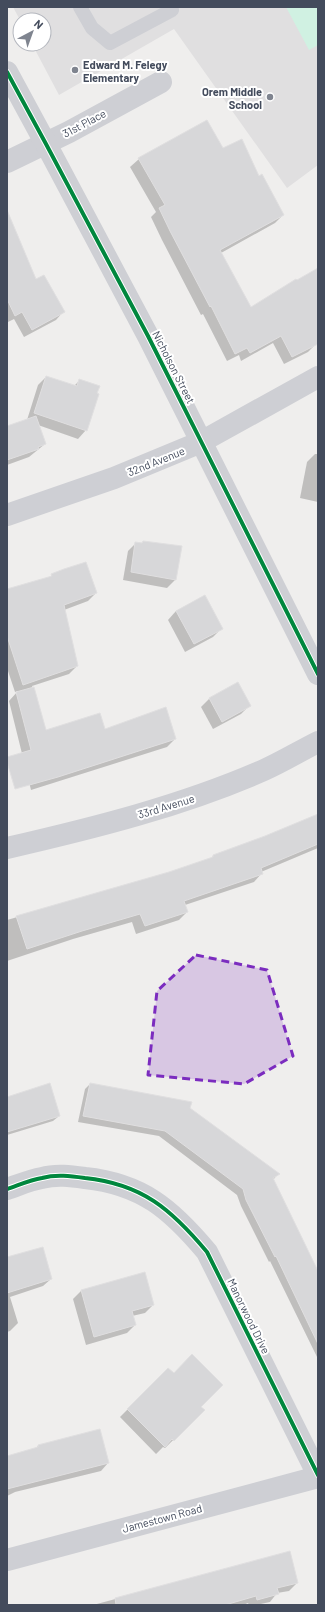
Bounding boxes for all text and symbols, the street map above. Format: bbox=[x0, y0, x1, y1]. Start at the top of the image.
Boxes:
north arrow bbox=[12, 12, 52, 52]
text: N bbox=[32, 17, 46, 31]
place label: Edward M. Felegy Elementary bbox=[83, 58, 168, 84]
marker: Edward M. Felegy Elementary bbox=[70, 65, 80, 75]
place label: Orem Middle School bbox=[202, 85, 262, 111]
marker: Orem Middle School bbox=[265, 92, 275, 102]
street label: 31st Place bbox=[60, 106, 108, 140]
street label: Nicholson Street bbox=[150, 328, 198, 406]
street label: 32nd Avenue bbox=[125, 444, 187, 478]
street label: 33rd Avenue bbox=[136, 791, 196, 821]
street label: Manorwood Drive bbox=[225, 1276, 273, 1356]
street label: Jamestown Road bbox=[121, 1501, 203, 1535]

